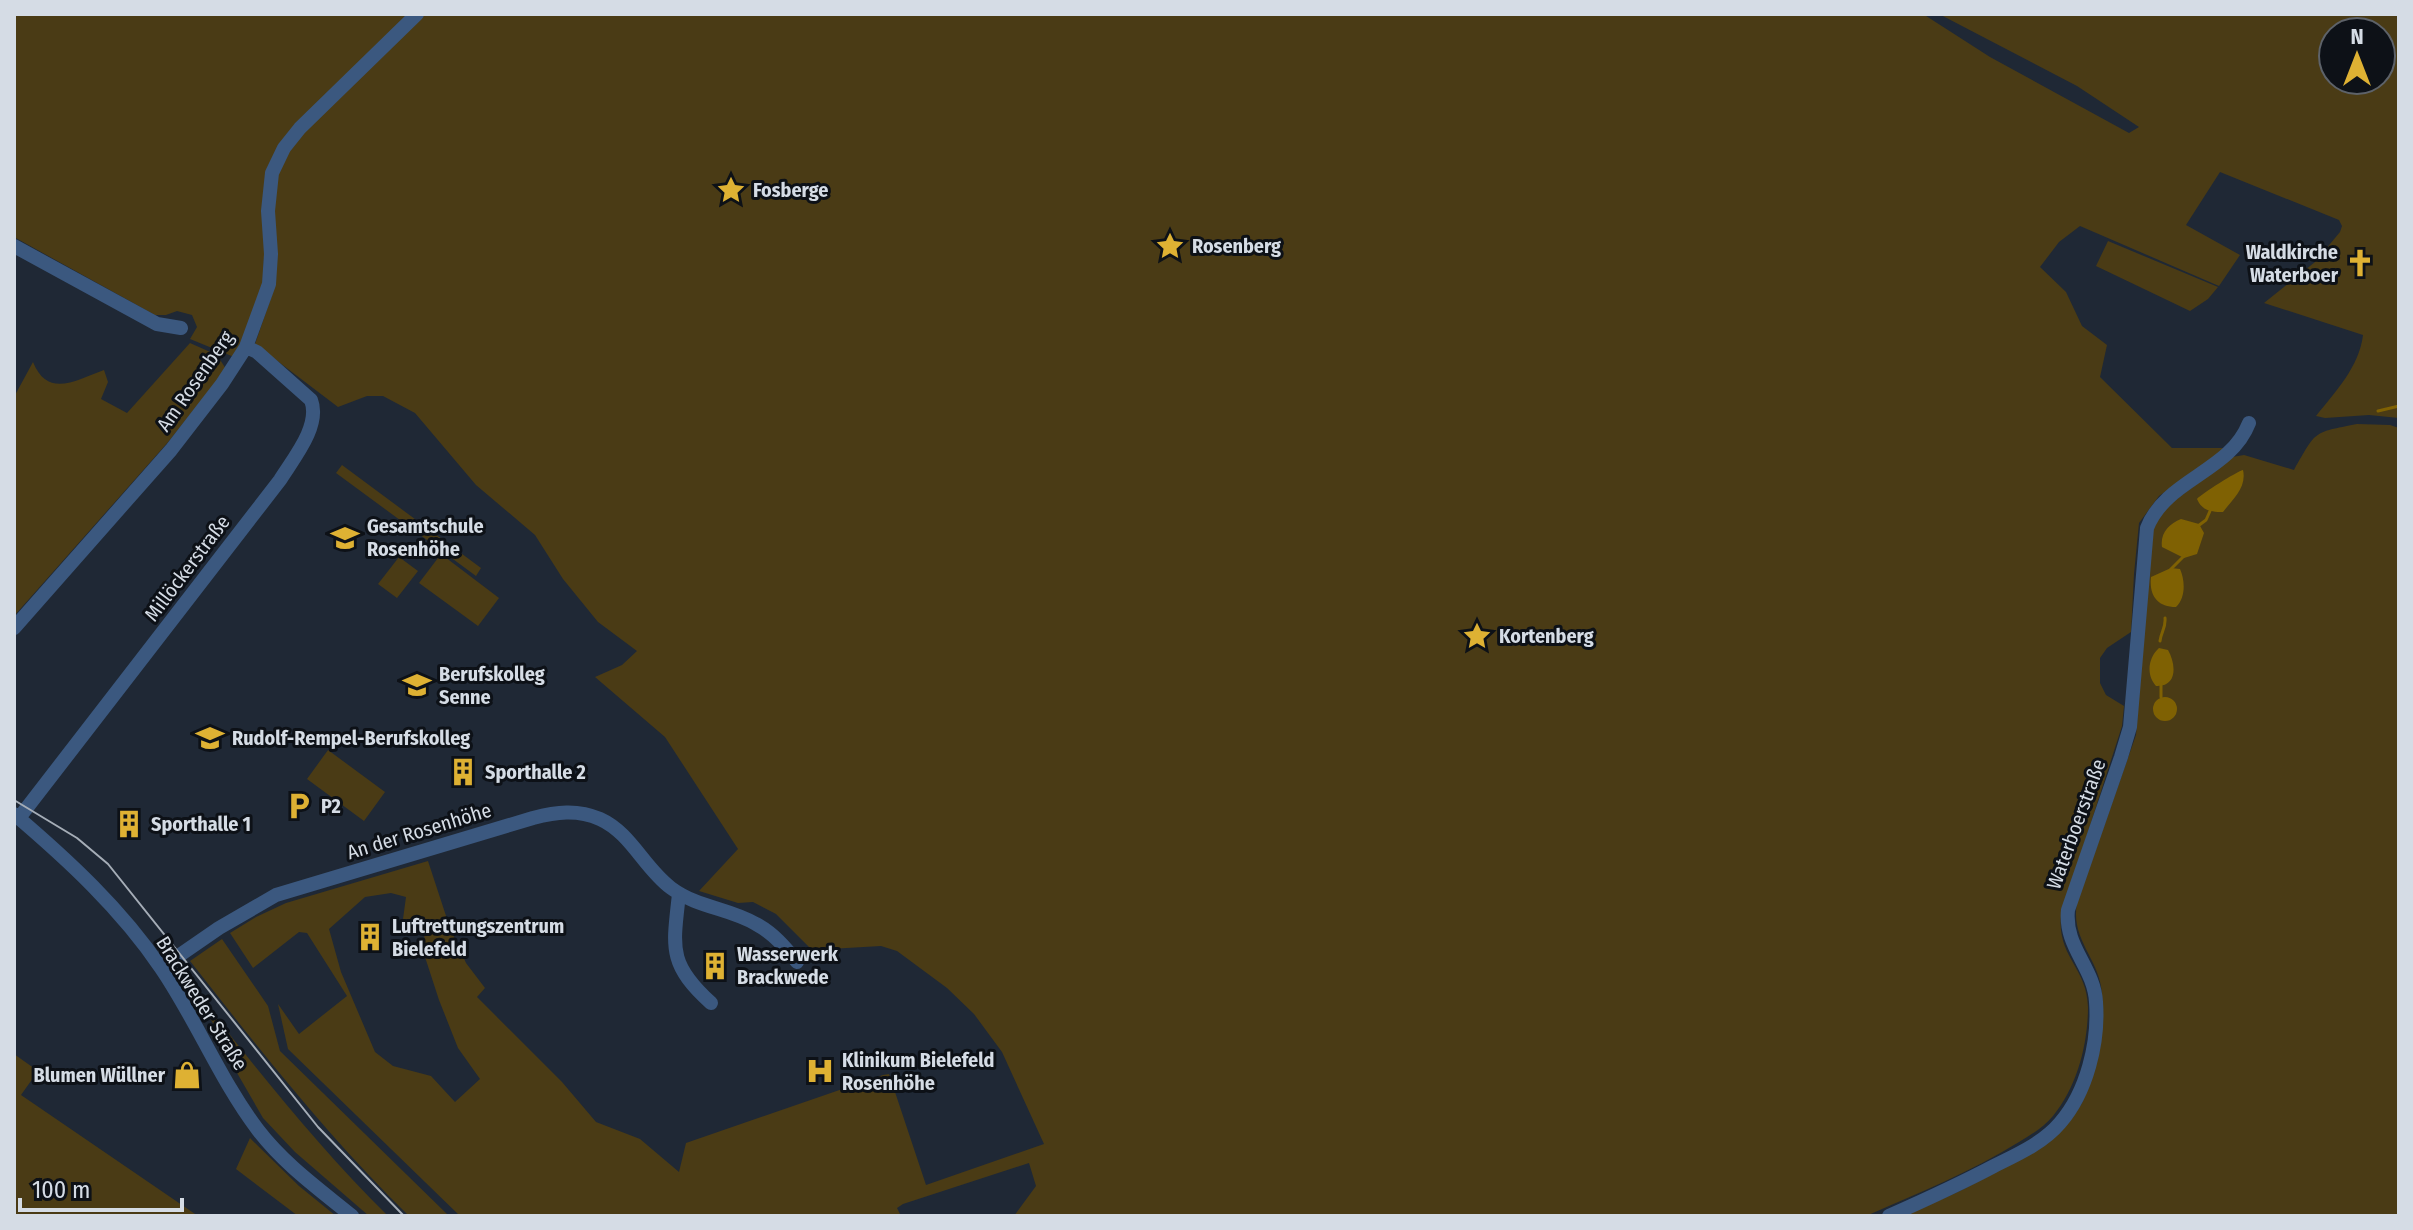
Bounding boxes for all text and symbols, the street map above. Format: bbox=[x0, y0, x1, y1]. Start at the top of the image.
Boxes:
north arrow bbox=[2317, 16, 2397, 96]
text: N bbox=[2350, 23, 2364, 50]
place icon: Fosberge bbox=[716, 175, 746, 205]
place label: Fosberge bbox=[753, 178, 828, 202]
place icon: Rosenberg bbox=[1155, 231, 1185, 261]
place label: Rosenberg bbox=[1192, 234, 1281, 258]
place label: Waldkirche Waterboer bbox=[2246, 240, 2339, 287]
church icon: Waldkirche Waterboer bbox=[2345, 248, 2375, 278]
street label: Am Rosenberg bbox=[152, 326, 239, 436]
street label: Millöckerstraße bbox=[139, 510, 235, 626]
place label: Gesamtschule Rosenhöhe bbox=[367, 514, 484, 561]
school or university icon: Gesamtschule Rosenhöhe bbox=[330, 523, 360, 553]
place icon: Kortenberg bbox=[1462, 621, 1492, 651]
place label: Kortenberg bbox=[1499, 624, 1594, 648]
place label: Berufskolleg Senne bbox=[439, 662, 545, 709]
school or university icon: Berufskolleg Senne bbox=[402, 670, 432, 700]
school or university icon: Rudolf-Rempel-Berufskolleg bbox=[195, 723, 225, 753]
place label: Rudolf-Rempel-Berufskolleg bbox=[232, 726, 470, 750]
street label: Waterboerstraße bbox=[2041, 756, 2111, 892]
building icon: Sporthalle 2 bbox=[448, 757, 478, 787]
place label: Sporthalle 2 bbox=[485, 760, 586, 784]
parking icon: P2 bbox=[284, 791, 314, 821]
place label: P2 bbox=[321, 794, 341, 818]
street label: An der Rosenhöhe bbox=[344, 798, 494, 864]
building icon: Sporthalle 1 bbox=[114, 809, 144, 839]
place label: Sporthalle 1 bbox=[151, 812, 251, 836]
place label: Luftrettungszentrum Bielefeld bbox=[392, 914, 564, 961]
building icon: Luftrettungszentrum Bielefeld bbox=[355, 922, 385, 952]
street label: Brackweder Straße bbox=[151, 932, 253, 1074]
place label: Wasserwerk Brackwede bbox=[737, 942, 839, 989]
building icon: Wasserwerk Brackwede bbox=[700, 951, 730, 981]
place label: Klinikum Bielefeld Rosenhöhe bbox=[842, 1048, 995, 1095]
hospital icon: Klinikum Bielefeld Rosenhöhe bbox=[805, 1056, 835, 1086]
shop icon: Blumen Wüllner bbox=[172, 1060, 202, 1090]
place label: Blumen Wüllner bbox=[33, 1063, 166, 1087]
scale bar bbox=[20, 1162, 182, 1212]
text: 100 m bbox=[32, 1176, 90, 1204]

